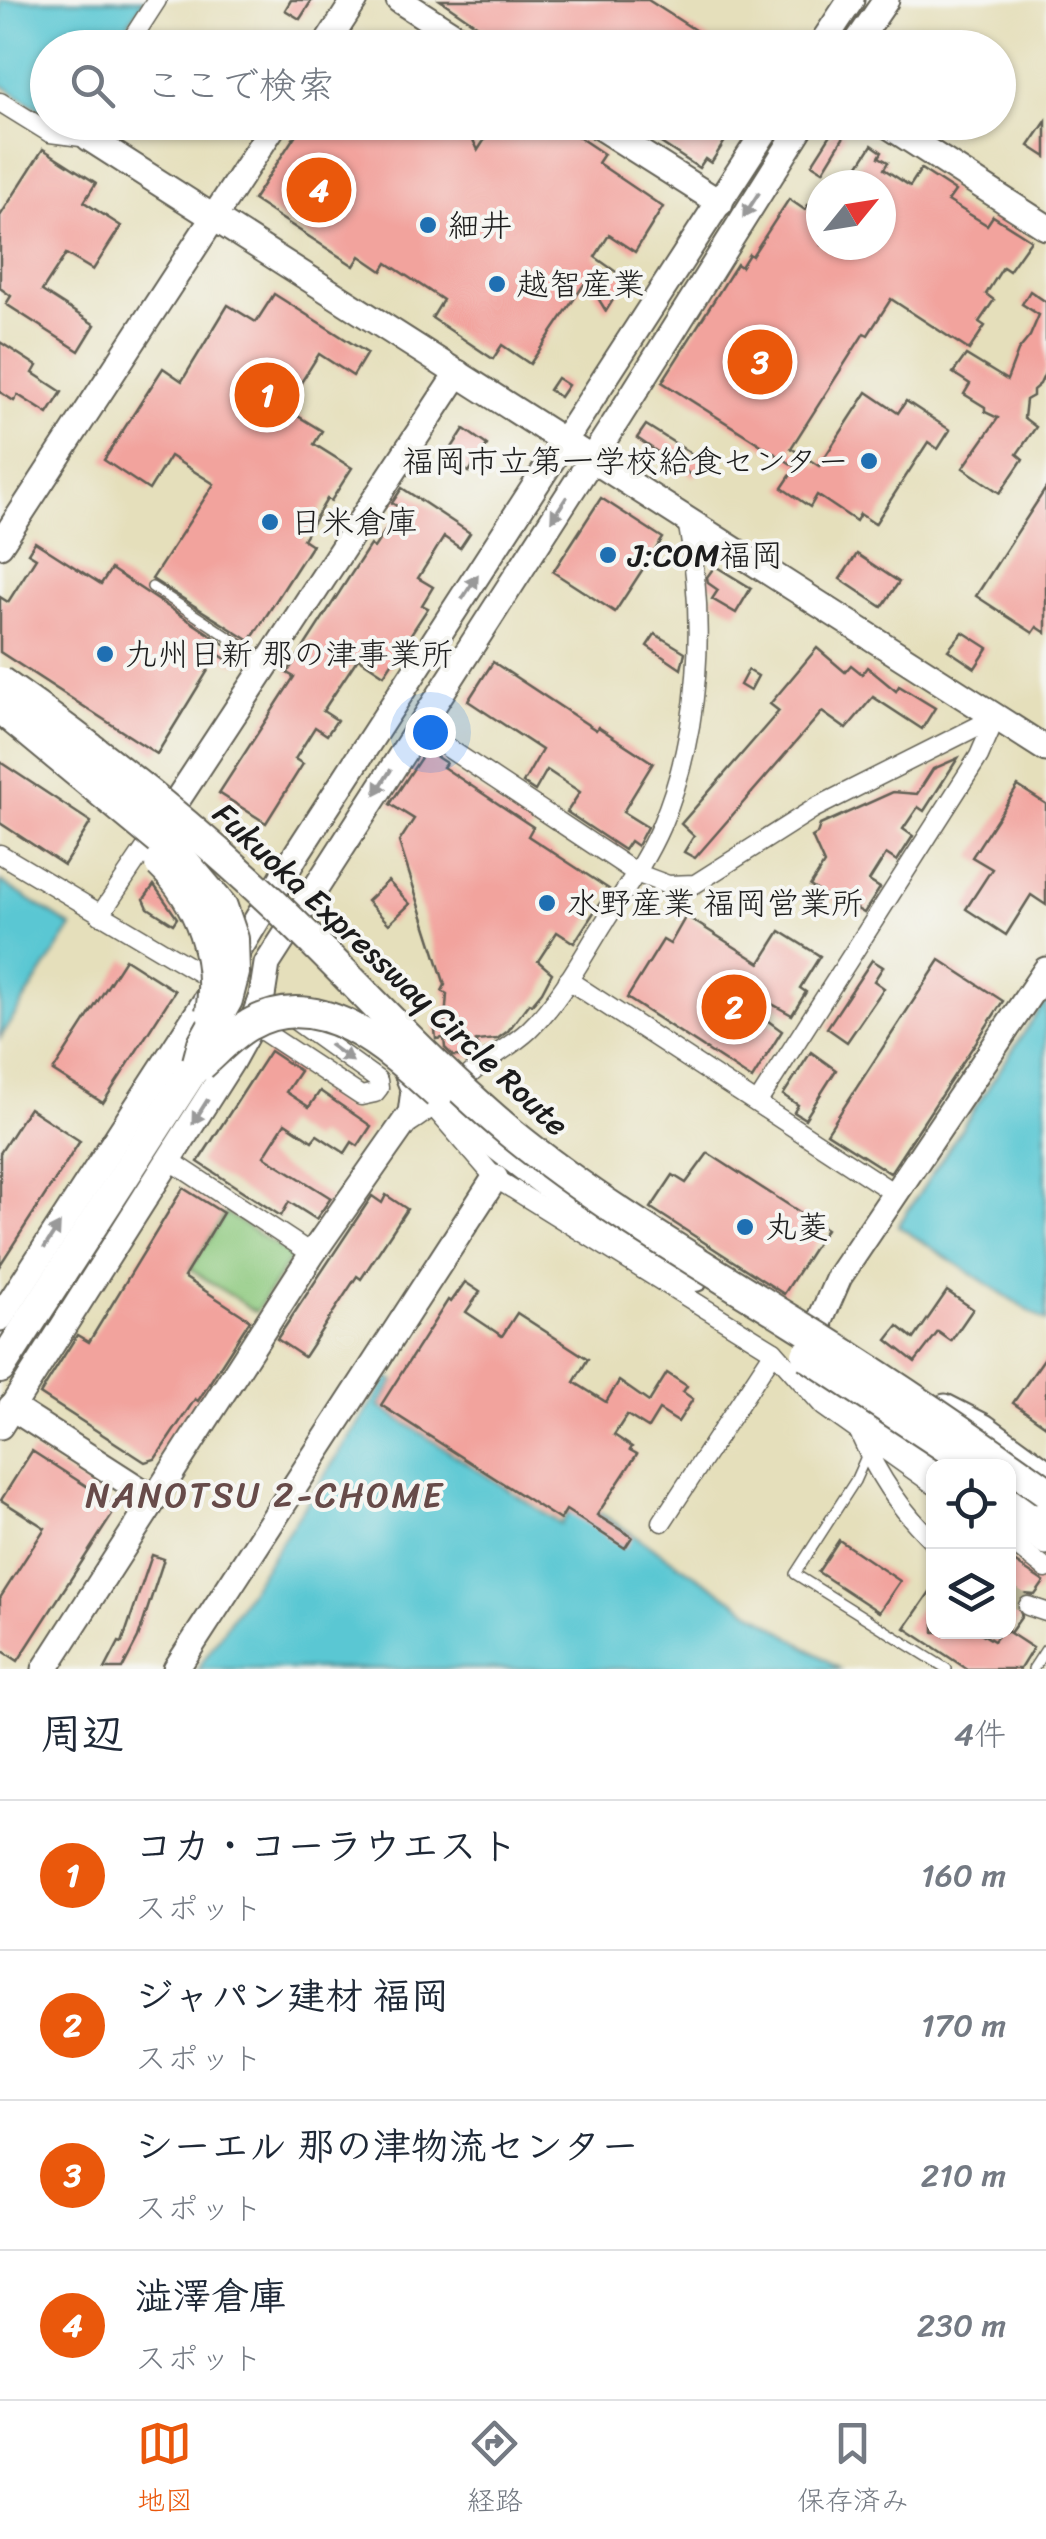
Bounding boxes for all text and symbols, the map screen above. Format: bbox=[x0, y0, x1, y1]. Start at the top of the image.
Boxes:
search box bbox=[30, 30, 1016, 140]
text: ここで検索 bbox=[145, 52, 335, 119]
icon: search bbox=[65, 58, 120, 113]
pin: 4 bbox=[286, 152, 352, 228]
north arrow bbox=[806, 170, 896, 260]
one-way arrow bbox=[743, 191, 761, 218]
place label: 細井 bbox=[448, 197, 512, 254]
marker: 細井 bbox=[417, 214, 439, 236]
place label: 越智産業 bbox=[517, 256, 645, 313]
marker: 越智産業 bbox=[486, 273, 508, 295]
pin: 3 bbox=[728, 324, 792, 400]
pin: 1 bbox=[234, 358, 300, 432]
place label: 福岡市立第一学校給食センター bbox=[402, 433, 849, 490]
marker: 福岡市立第一学校給食センター bbox=[858, 450, 880, 472]
place label: 日米倉庫 bbox=[290, 494, 418, 551]
one-way arrow bbox=[551, 495, 569, 523]
marker: 日米倉庫 bbox=[259, 511, 281, 533]
place label: J:COM福岡 bbox=[627, 527, 783, 584]
marker: J:COM福岡 bbox=[597, 544, 619, 566]
one-way arrow bbox=[460, 573, 478, 601]
place label: 九州日新 那の津事業所 bbox=[125, 626, 453, 683]
marker: 九州日新 那の津事業所 bbox=[94, 643, 116, 665]
your location bbox=[405, 707, 456, 758]
one-way arrow bbox=[374, 768, 392, 795]
street label: Fukuoka Expressway Circle Route bbox=[199, 788, 583, 1151]
place label: 水野産業 福岡営業所 bbox=[567, 875, 863, 932]
marker: 水野産業 福岡営業所 bbox=[536, 892, 558, 914]
pin: 2 bbox=[702, 970, 766, 1044]
one-way arrow bbox=[327, 1043, 354, 1063]
one-way arrow bbox=[191, 1098, 210, 1125]
place label: 丸菱 bbox=[765, 1199, 829, 1256]
marker: 丸菱 bbox=[734, 1216, 756, 1238]
one-way arrow bbox=[43, 1222, 61, 1249]
map controls bbox=[926, 1459, 1016, 1639]
button: locate bbox=[926, 1459, 1016, 1549]
district label: NANOTSU 2-CHOME bbox=[85, 1464, 445, 1526]
button: layers bbox=[926, 1549, 1016, 1639]
text: 周辺 bbox=[40, 1697, 124, 1771]
text: 4件 bbox=[954, 1706, 1006, 1763]
text: コカ・コーラウエスト bbox=[135, 1813, 518, 1880]
text: 1 bbox=[66, 1847, 79, 1904]
text: 160 m bbox=[921, 1847, 1006, 1904]
text: スポット bbox=[135, 1880, 263, 1937]
text: ジャパン建材 福岡 bbox=[135, 1963, 449, 2030]
text: 2 bbox=[63, 1997, 82, 2054]
text: 170 m bbox=[921, 1997, 1006, 2054]
text: スポット bbox=[135, 2030, 263, 2087]
text: シーエル 那の津物流センター bbox=[135, 2113, 639, 2180]
text: 3 bbox=[64, 2147, 81, 2204]
text: 210 m bbox=[921, 2147, 1006, 2204]
text: スポット bbox=[135, 2180, 263, 2237]
text: 澁澤倉庫 bbox=[135, 2263, 287, 2330]
text: 4 bbox=[62, 2297, 83, 2354]
text: 230 m bbox=[917, 2297, 1006, 2354]
text: スポット bbox=[135, 2330, 263, 2387]
tab: 地図 bbox=[137, 2416, 193, 2525]
tab: 経路 bbox=[467, 2416, 523, 2525]
tab: 保存済み bbox=[797, 2416, 909, 2525]

